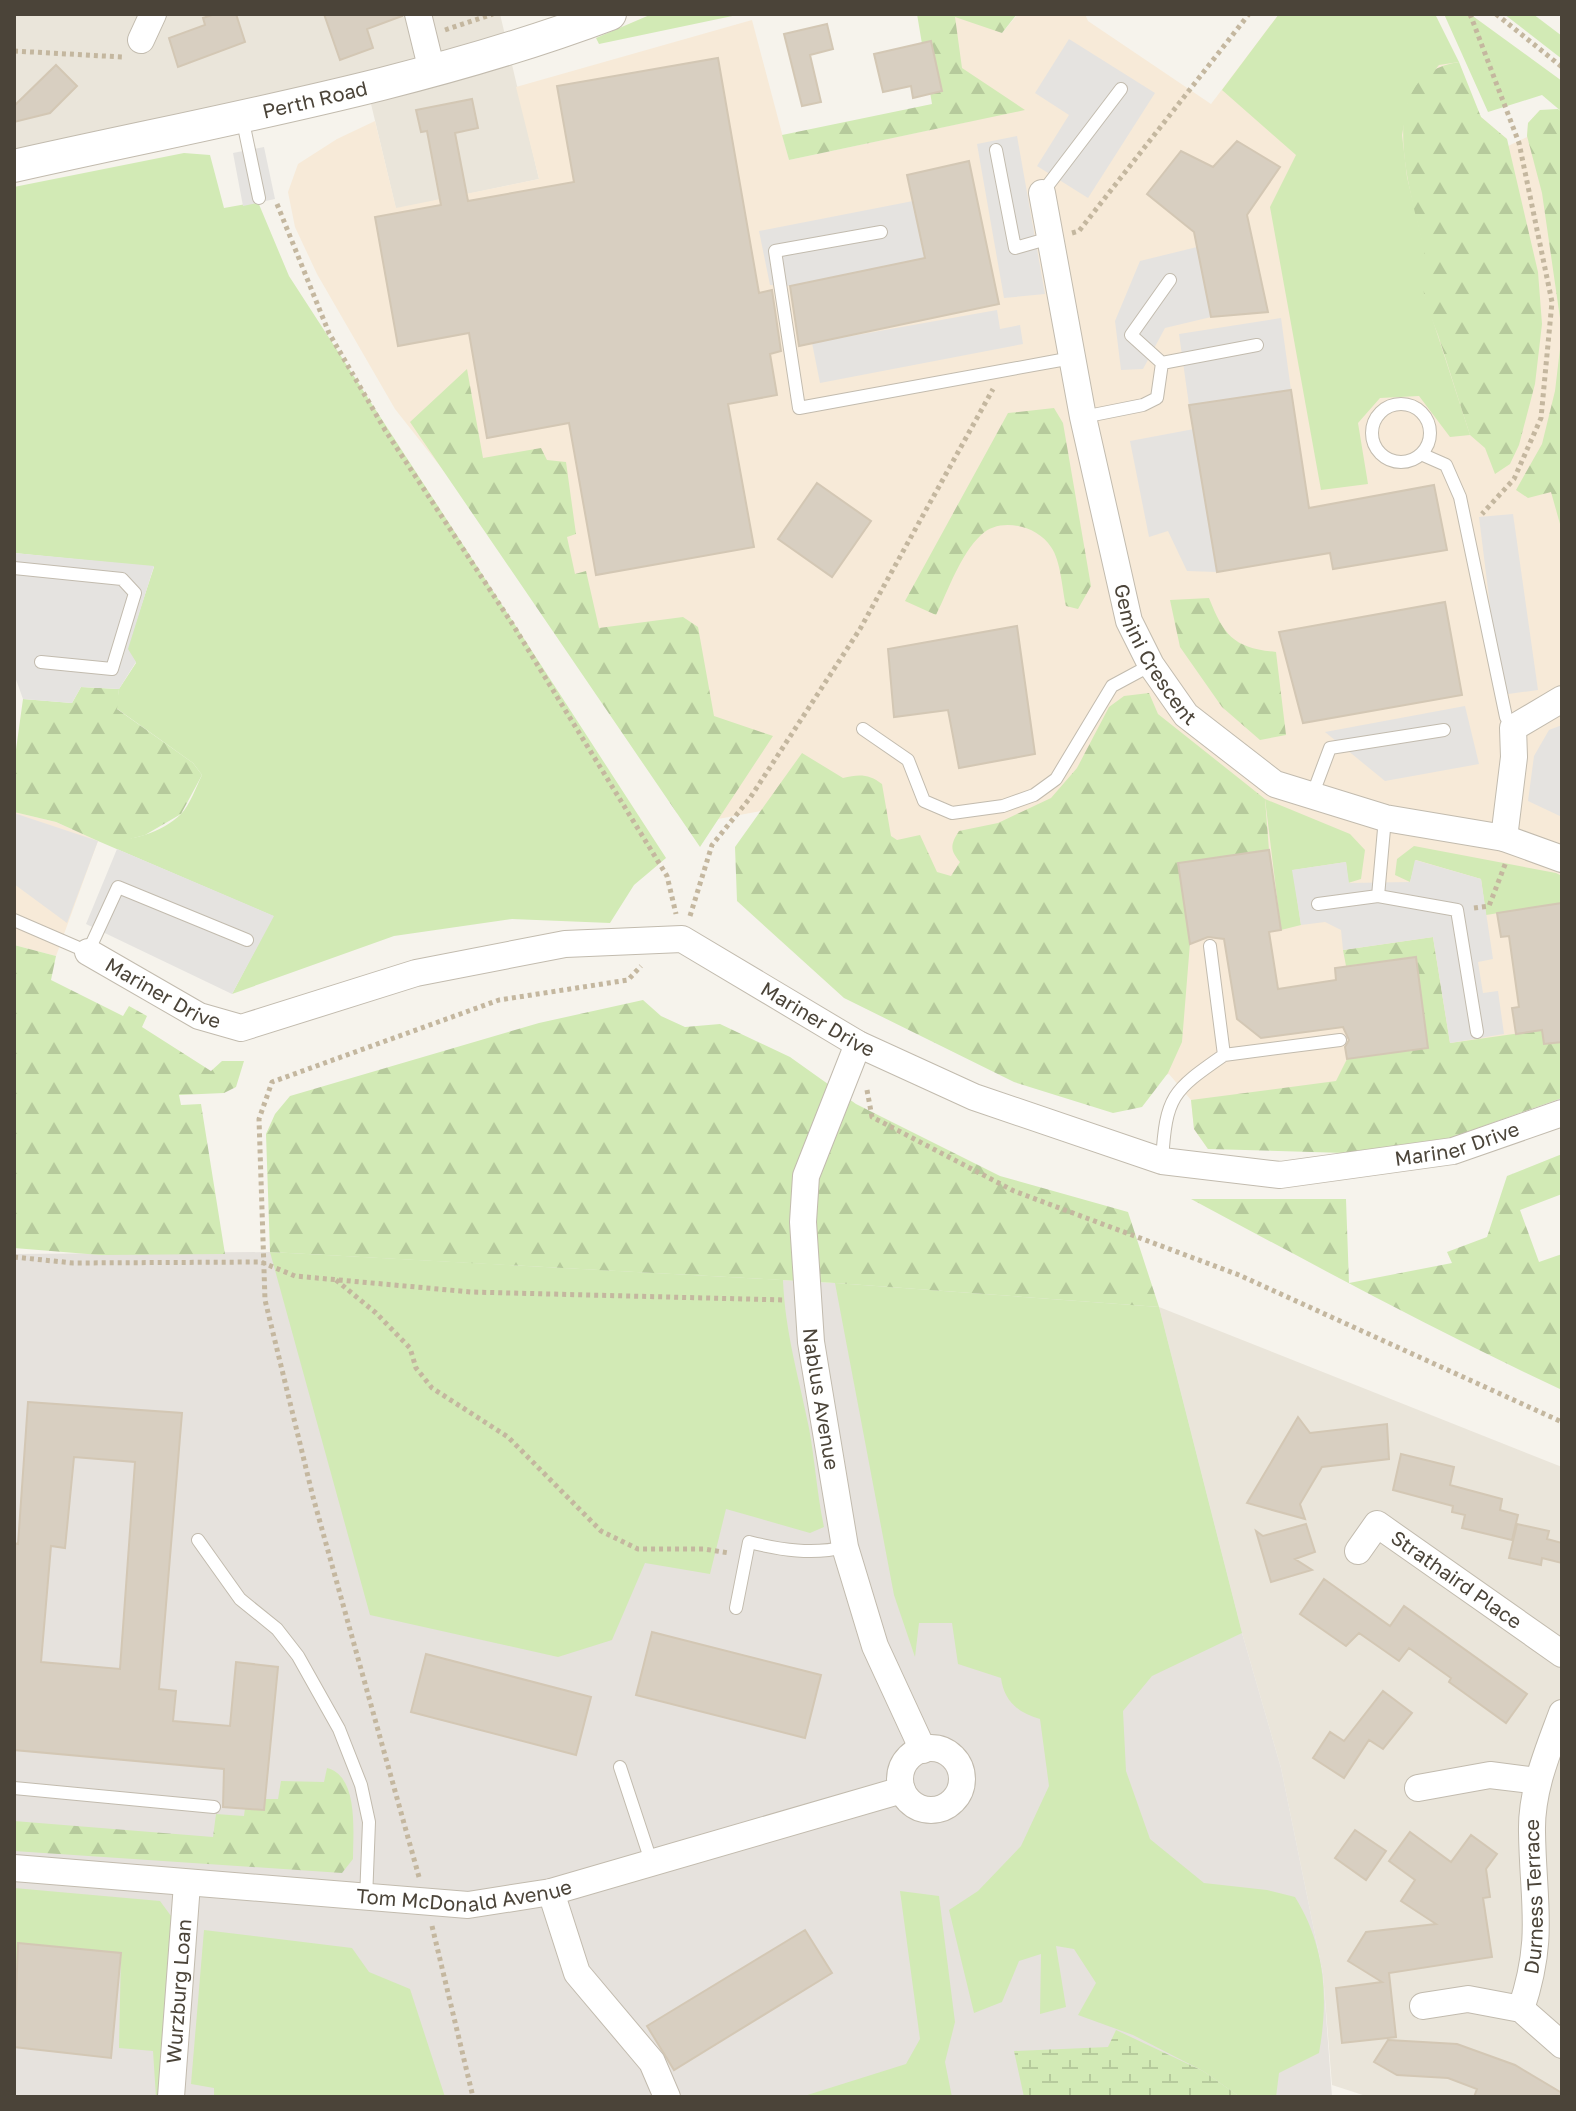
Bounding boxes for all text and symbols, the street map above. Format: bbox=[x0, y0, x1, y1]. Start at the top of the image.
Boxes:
street label: Perth Road bbox=[260, 75, 370, 123]
street label: Gemini Crescent bbox=[1110, 581, 1202, 730]
street label: Mariner Drive bbox=[102, 952, 224, 1033]
street label: Mariner Drive bbox=[757, 976, 879, 1061]
street label: Mariner Drive bbox=[1393, 1116, 1522, 1170]
street label: Nablus Avenue bbox=[799, 1327, 845, 1472]
street label: Strathaird Place bbox=[1387, 1525, 1527, 1633]
street label: Durness Terrace bbox=[1518, 1819, 1547, 1976]
street label: Tom McDonald Avenue bbox=[355, 1874, 574, 1916]
street label: Wurzburg Loan bbox=[161, 1918, 195, 2065]

